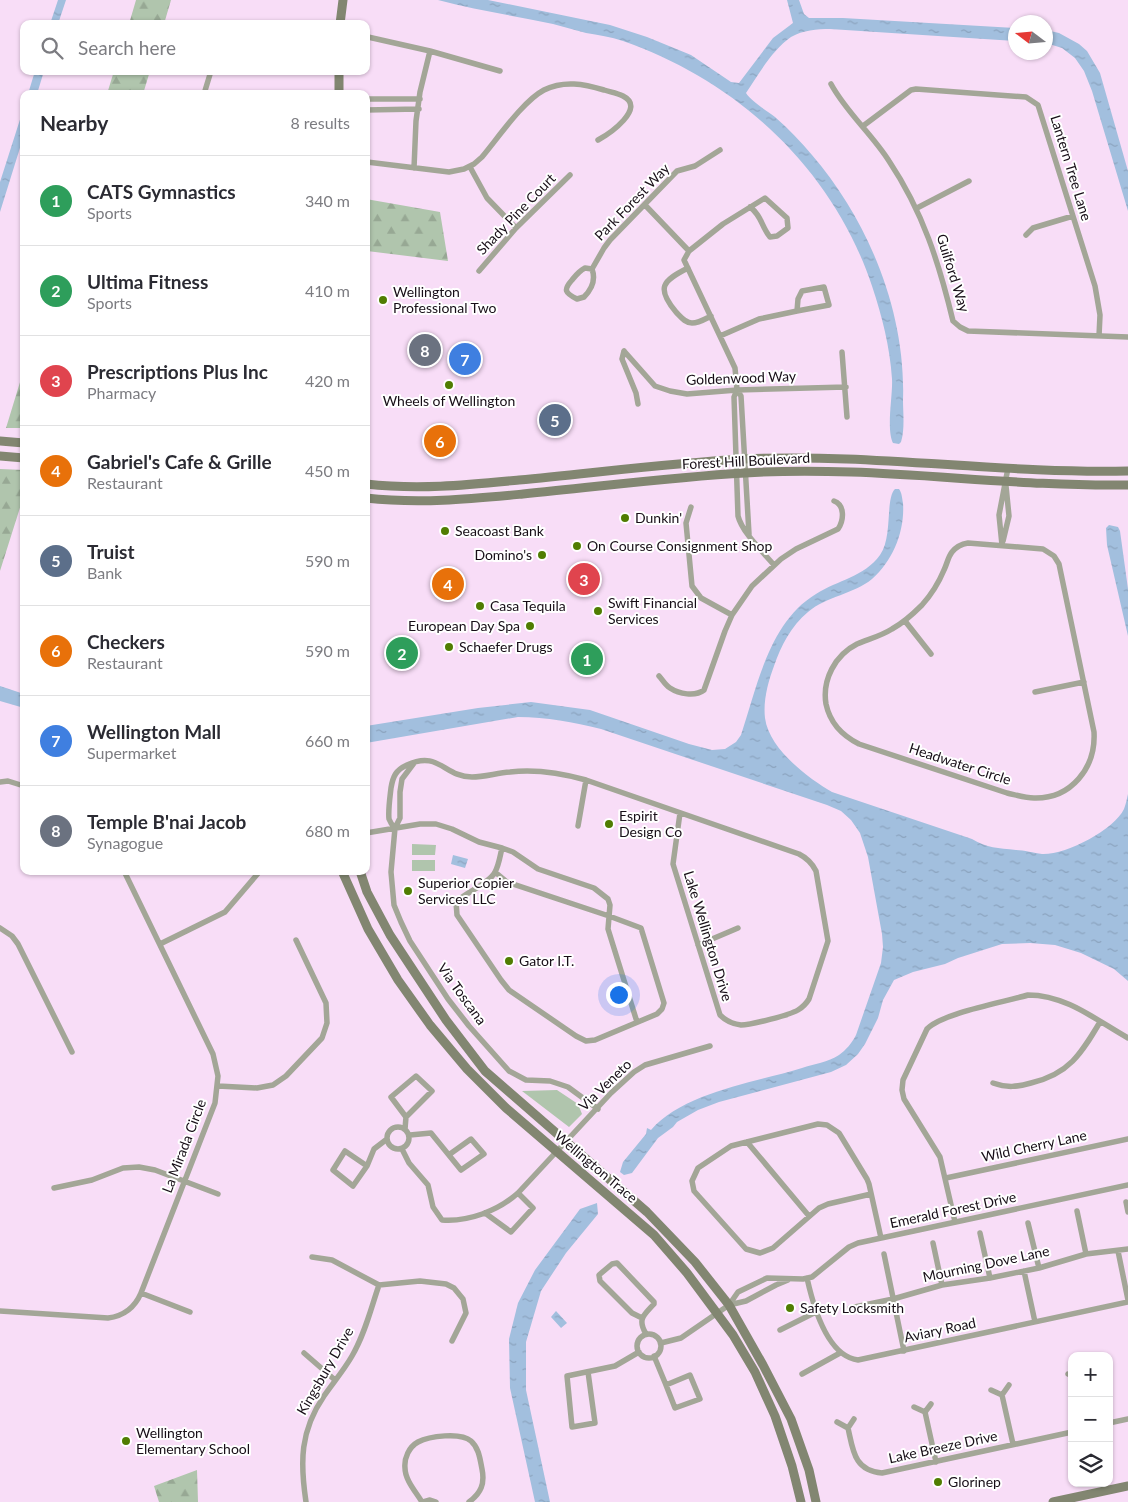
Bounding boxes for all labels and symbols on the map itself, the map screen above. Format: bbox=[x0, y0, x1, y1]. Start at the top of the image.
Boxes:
north arrow bbox=[1008, 15, 1053, 60]
street label: Lantern Tree Lane bbox=[1047, 113, 1096, 223]
street label: Park Forest Way bbox=[591, 159, 673, 244]
street label: Shady Pine Court bbox=[473, 170, 559, 258]
street label: Guilford Way bbox=[934, 232, 974, 315]
place label: Wellington Professional Two bbox=[393, 283, 497, 316]
marker: Wellington Professional Two bbox=[377, 294, 389, 306]
pin: 8 bbox=[409, 331, 441, 369]
pin: 7 bbox=[449, 340, 481, 378]
street label: Goldenwood Way bbox=[686, 367, 797, 388]
marker: Wheels of Wellington bbox=[443, 379, 455, 391]
place label: Wheels of Wellington bbox=[383, 392, 515, 409]
pin: 5 bbox=[539, 401, 571, 439]
pin: 6 bbox=[424, 422, 456, 460]
street label: Forest Hill Boulevard bbox=[682, 449, 810, 472]
place label: Dunkin' bbox=[635, 509, 682, 526]
marker: Dunkin' bbox=[619, 512, 631, 524]
place label: Seacoast Bank bbox=[455, 522, 545, 539]
marker: Seacoast Bank bbox=[439, 525, 451, 537]
place label: On Course Consignment Shop bbox=[587, 537, 772, 554]
marker: On Course Consignment Shop bbox=[571, 540, 583, 552]
place label: Domino's bbox=[474, 546, 532, 563]
marker: Domino's bbox=[536, 549, 548, 561]
pin: 3 bbox=[568, 560, 600, 598]
pin: 4 bbox=[432, 565, 464, 603]
place label: Swift Financial Services bbox=[608, 594, 697, 627]
place label: Casa Tequila bbox=[490, 597, 566, 614]
marker: Casa Tequila bbox=[474, 600, 486, 612]
marker: Swift Financial Services bbox=[592, 605, 604, 617]
place label: European Day Spa bbox=[408, 617, 520, 634]
marker: European Day Spa bbox=[524, 620, 536, 632]
pin: 2 bbox=[386, 634, 418, 672]
place label: Schaefer Drugs bbox=[459, 638, 553, 655]
pin: 1 bbox=[571, 640, 603, 678]
marker: Schaefer Drugs bbox=[443, 641, 455, 653]
street label: Headwater Circle bbox=[907, 739, 1013, 788]
place label: Espirit Design Co bbox=[619, 807, 682, 840]
marker: Espirit Design Co bbox=[603, 818, 615, 830]
street label: Lake Wellington Drive bbox=[681, 869, 736, 1003]
place label: Superior Copier Services LLC bbox=[418, 874, 514, 907]
marker: Superior Copier Services LLC bbox=[402, 885, 414, 897]
place label: Gator I.T. bbox=[519, 952, 574, 969]
marker: Gator I.T. bbox=[503, 955, 515, 967]
street label: Via Toscana bbox=[434, 960, 490, 1028]
your location bbox=[606, 982, 632, 1008]
street label: Via Veneto bbox=[575, 1055, 635, 1114]
street label: La Mirada Circle bbox=[158, 1096, 209, 1195]
street label: Wild Cherry Lane bbox=[980, 1126, 1088, 1165]
street label: Wellington Trace bbox=[552, 1127, 641, 1206]
street label: Emerald Forest Drive bbox=[888, 1188, 1018, 1231]
street label: Mourning Dove Lane bbox=[921, 1242, 1051, 1285]
place label: Safety Locksmith bbox=[800, 1299, 904, 1316]
marker: Safety Locksmith bbox=[784, 1302, 796, 1314]
street label: Aviary Road bbox=[902, 1314, 977, 1345]
street label: Kingsbury Drive bbox=[293, 1324, 357, 1418]
place label: Wellington Elementary School bbox=[136, 1424, 250, 1457]
street label: Lake Breeze Drive bbox=[887, 1427, 999, 1466]
marker: Wellington Elementary School bbox=[120, 1435, 132, 1447]
place label: Glorinep bbox=[948, 1473, 1001, 1490]
marker: Glorinep bbox=[932, 1476, 944, 1488]

